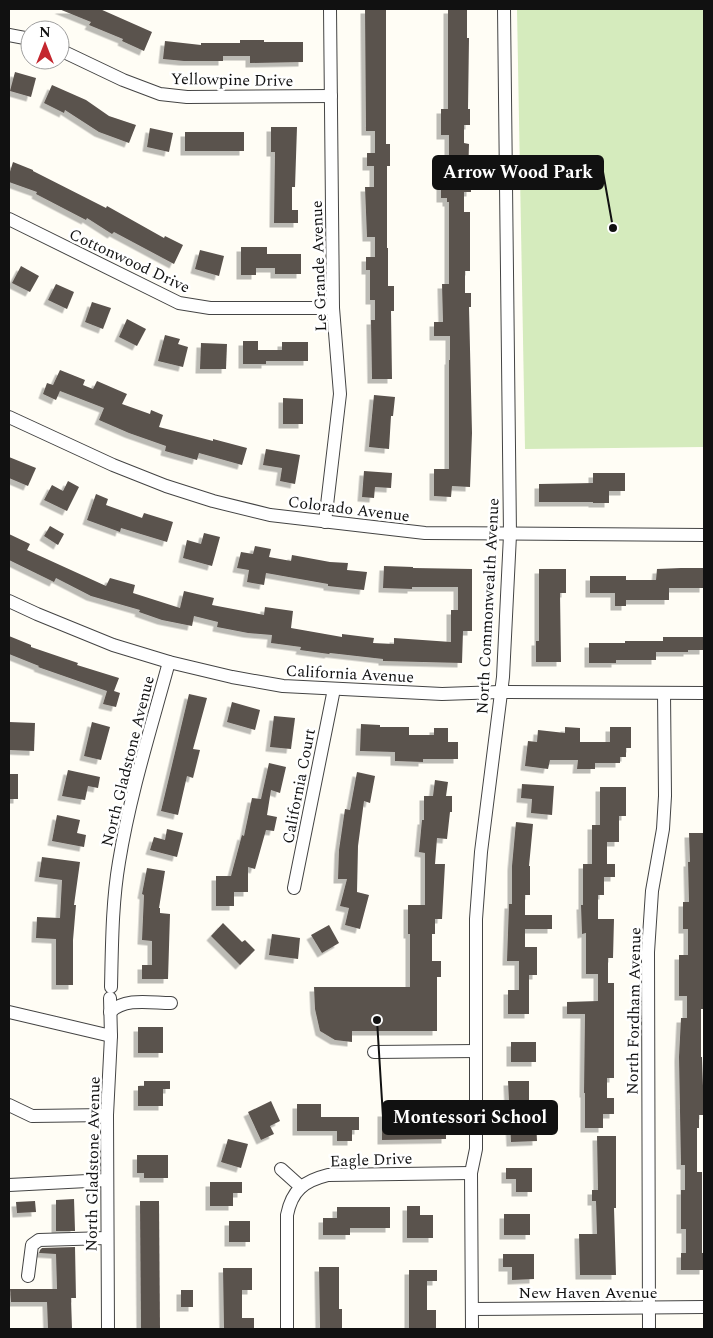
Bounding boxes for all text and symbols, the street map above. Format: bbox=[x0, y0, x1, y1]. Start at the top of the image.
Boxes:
north arrow bbox=[20, 20, 70, 70]
text: N bbox=[39, 22, 51, 43]
street label: Yellowpine Drive bbox=[171, 67, 293, 93]
callout: Arrow Wood Park bbox=[433, 156, 603, 189]
text: Arrow Wood Park bbox=[443, 159, 593, 186]
street label: Le Grande Avenue bbox=[305, 200, 333, 332]
street label: Cottonwood Drive bbox=[65, 222, 194, 299]
street label: Colorado Avenue bbox=[287, 490, 411, 528]
street label: North Commonwealth Avenue bbox=[470, 497, 506, 715]
street label: California Avenue bbox=[285, 659, 415, 689]
street label: North Gladstone Avenue bbox=[95, 673, 161, 849]
street label: California Court bbox=[276, 726, 322, 846]
street label: North Fordham Avenue bbox=[621, 927, 647, 1095]
street label: North Gladstone Avenue bbox=[79, 1076, 107, 1252]
callout: Montessori School bbox=[383, 1101, 557, 1134]
text: Montessori School bbox=[393, 1104, 547, 1131]
street label: Eagle Drive bbox=[329, 1147, 413, 1173]
street label: New Haven Avenue bbox=[519, 1281, 657, 1305]

